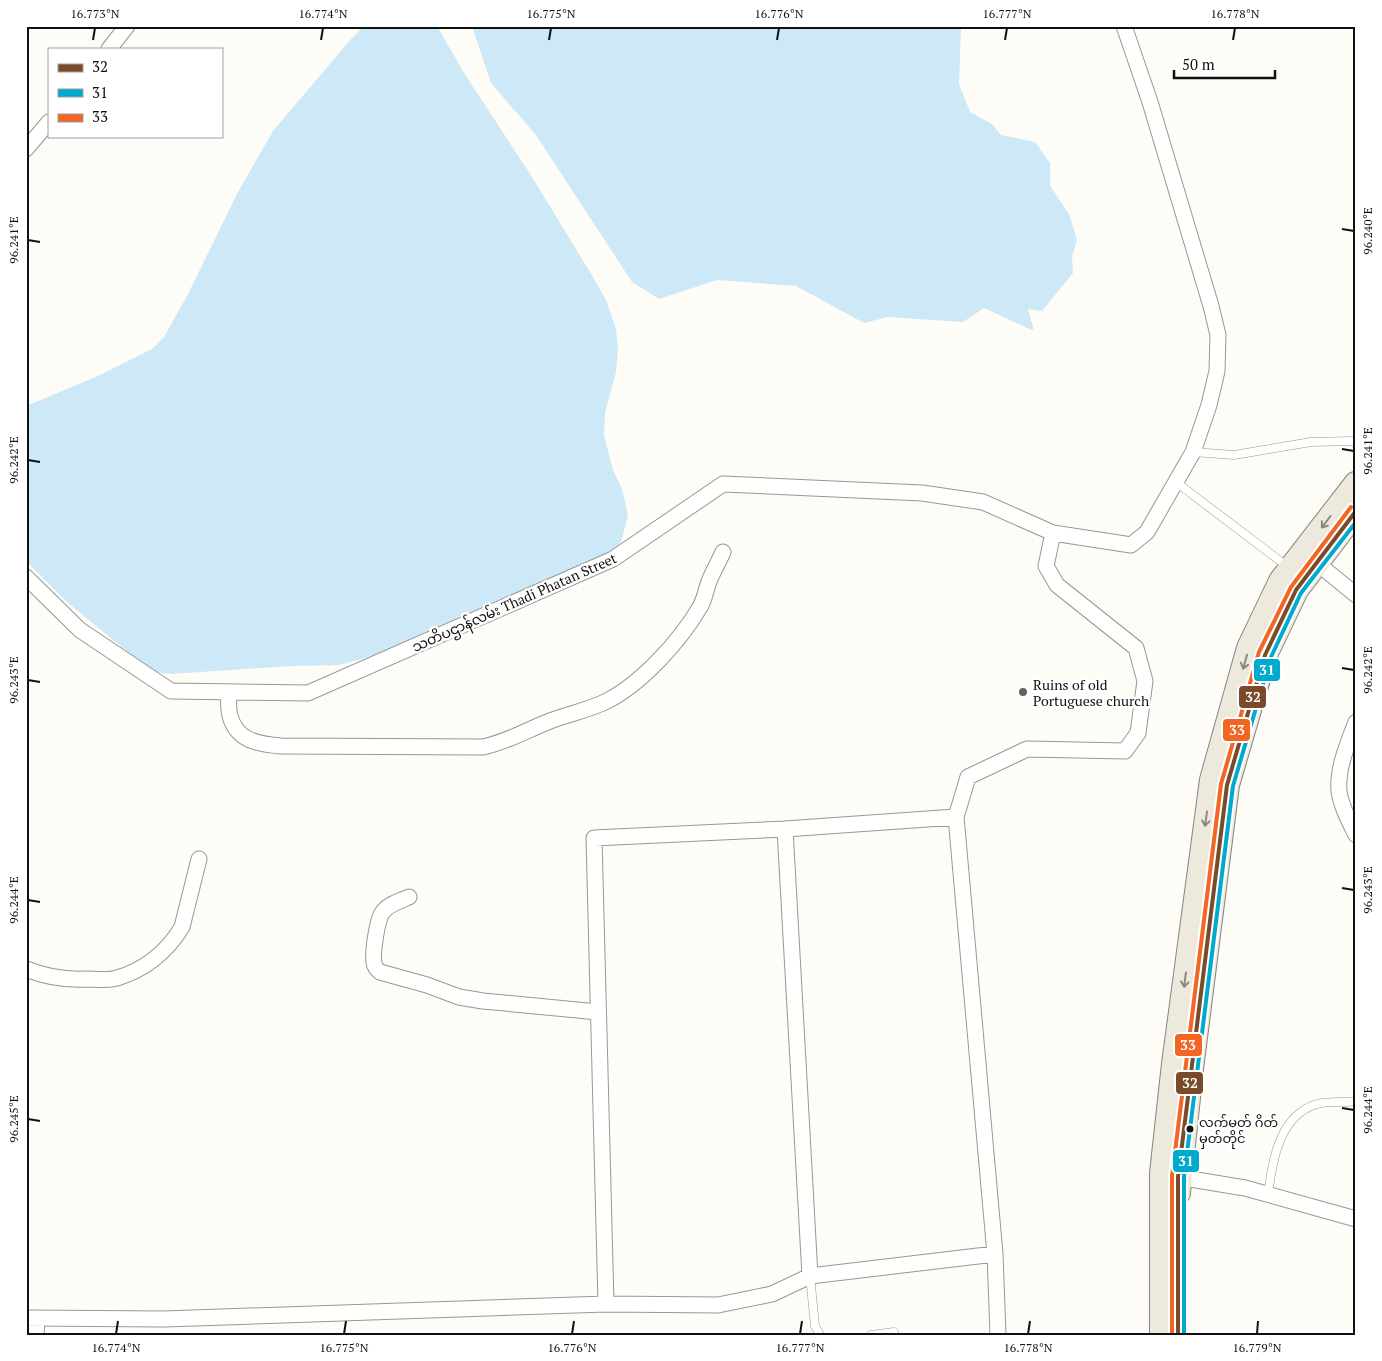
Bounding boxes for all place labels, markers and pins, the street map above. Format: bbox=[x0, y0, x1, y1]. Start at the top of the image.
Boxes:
place label: Ruins of old Portuguese church bbox=[1033, 675, 1149, 710]
marker: Ruins of old Portuguese church bbox=[1017, 686, 1029, 698]
place label: လက်မှတ် ဂိတ် မှတ်တိုင် bbox=[1199, 1113, 1278, 1149]
marker: လက်မှတ် ဂိတ် မှတ်တိုင် bbox=[1185, 1124, 1195, 1134]

